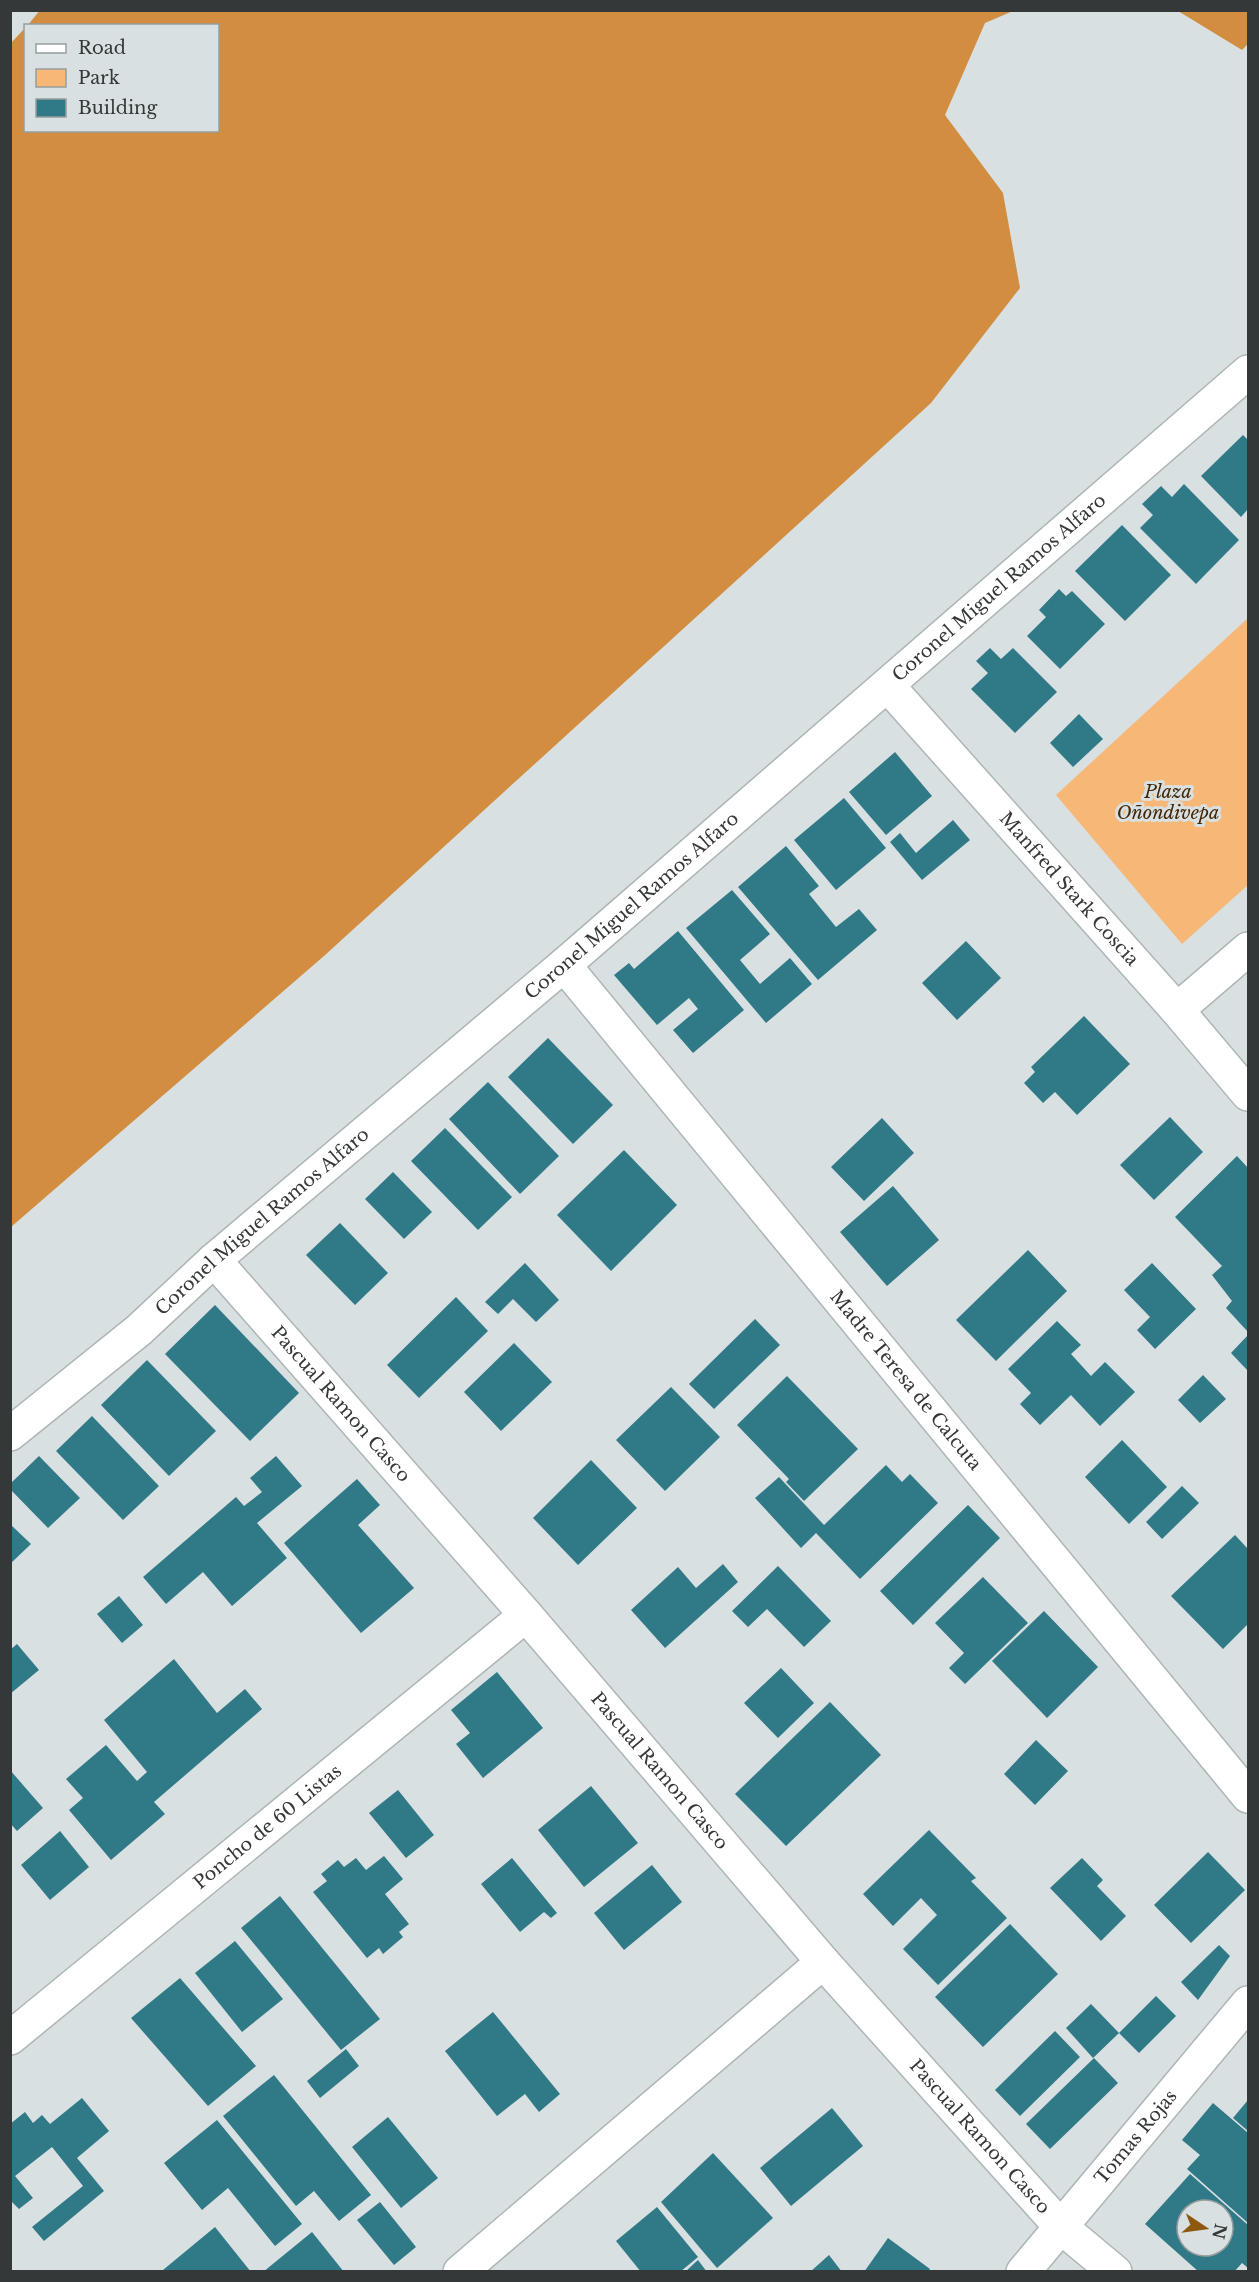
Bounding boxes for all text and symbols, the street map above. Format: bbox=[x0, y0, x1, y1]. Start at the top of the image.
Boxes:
legend bbox=[24, 24, 219, 132]
text: Road bbox=[78, 37, 126, 59]
text: Park bbox=[78, 67, 120, 89]
text: Building bbox=[78, 97, 157, 119]
street label: Coronel Miguel Ramos Alfaro bbox=[888, 489, 1110, 686]
park label: Plaza Oñondivepa bbox=[1117, 781, 1219, 824]
street label: Coronel Miguel Ramos Alfaro bbox=[520, 808, 743, 1004]
street label: Manfred Stark Coscia bbox=[995, 808, 1143, 970]
street label: Coronel Miguel Ramos Alfaro bbox=[151, 1123, 374, 1320]
street label: Madre Teresa de Calcuta bbox=[826, 1286, 986, 1475]
street label: Pascual Ramon Casco bbox=[266, 1322, 415, 1487]
street label: Pascual Ramon Casco bbox=[586, 1688, 733, 1854]
street label: Poncho de 60 Listas bbox=[189, 1760, 346, 1894]
street label: Pascual Ramon Casco bbox=[905, 2055, 1055, 2218]
street label: Tomas Rojas bbox=[1090, 2085, 1182, 2189]
north arrow bbox=[1175, 2198, 1235, 2258]
text: N bbox=[1208, 2222, 1231, 2241]

